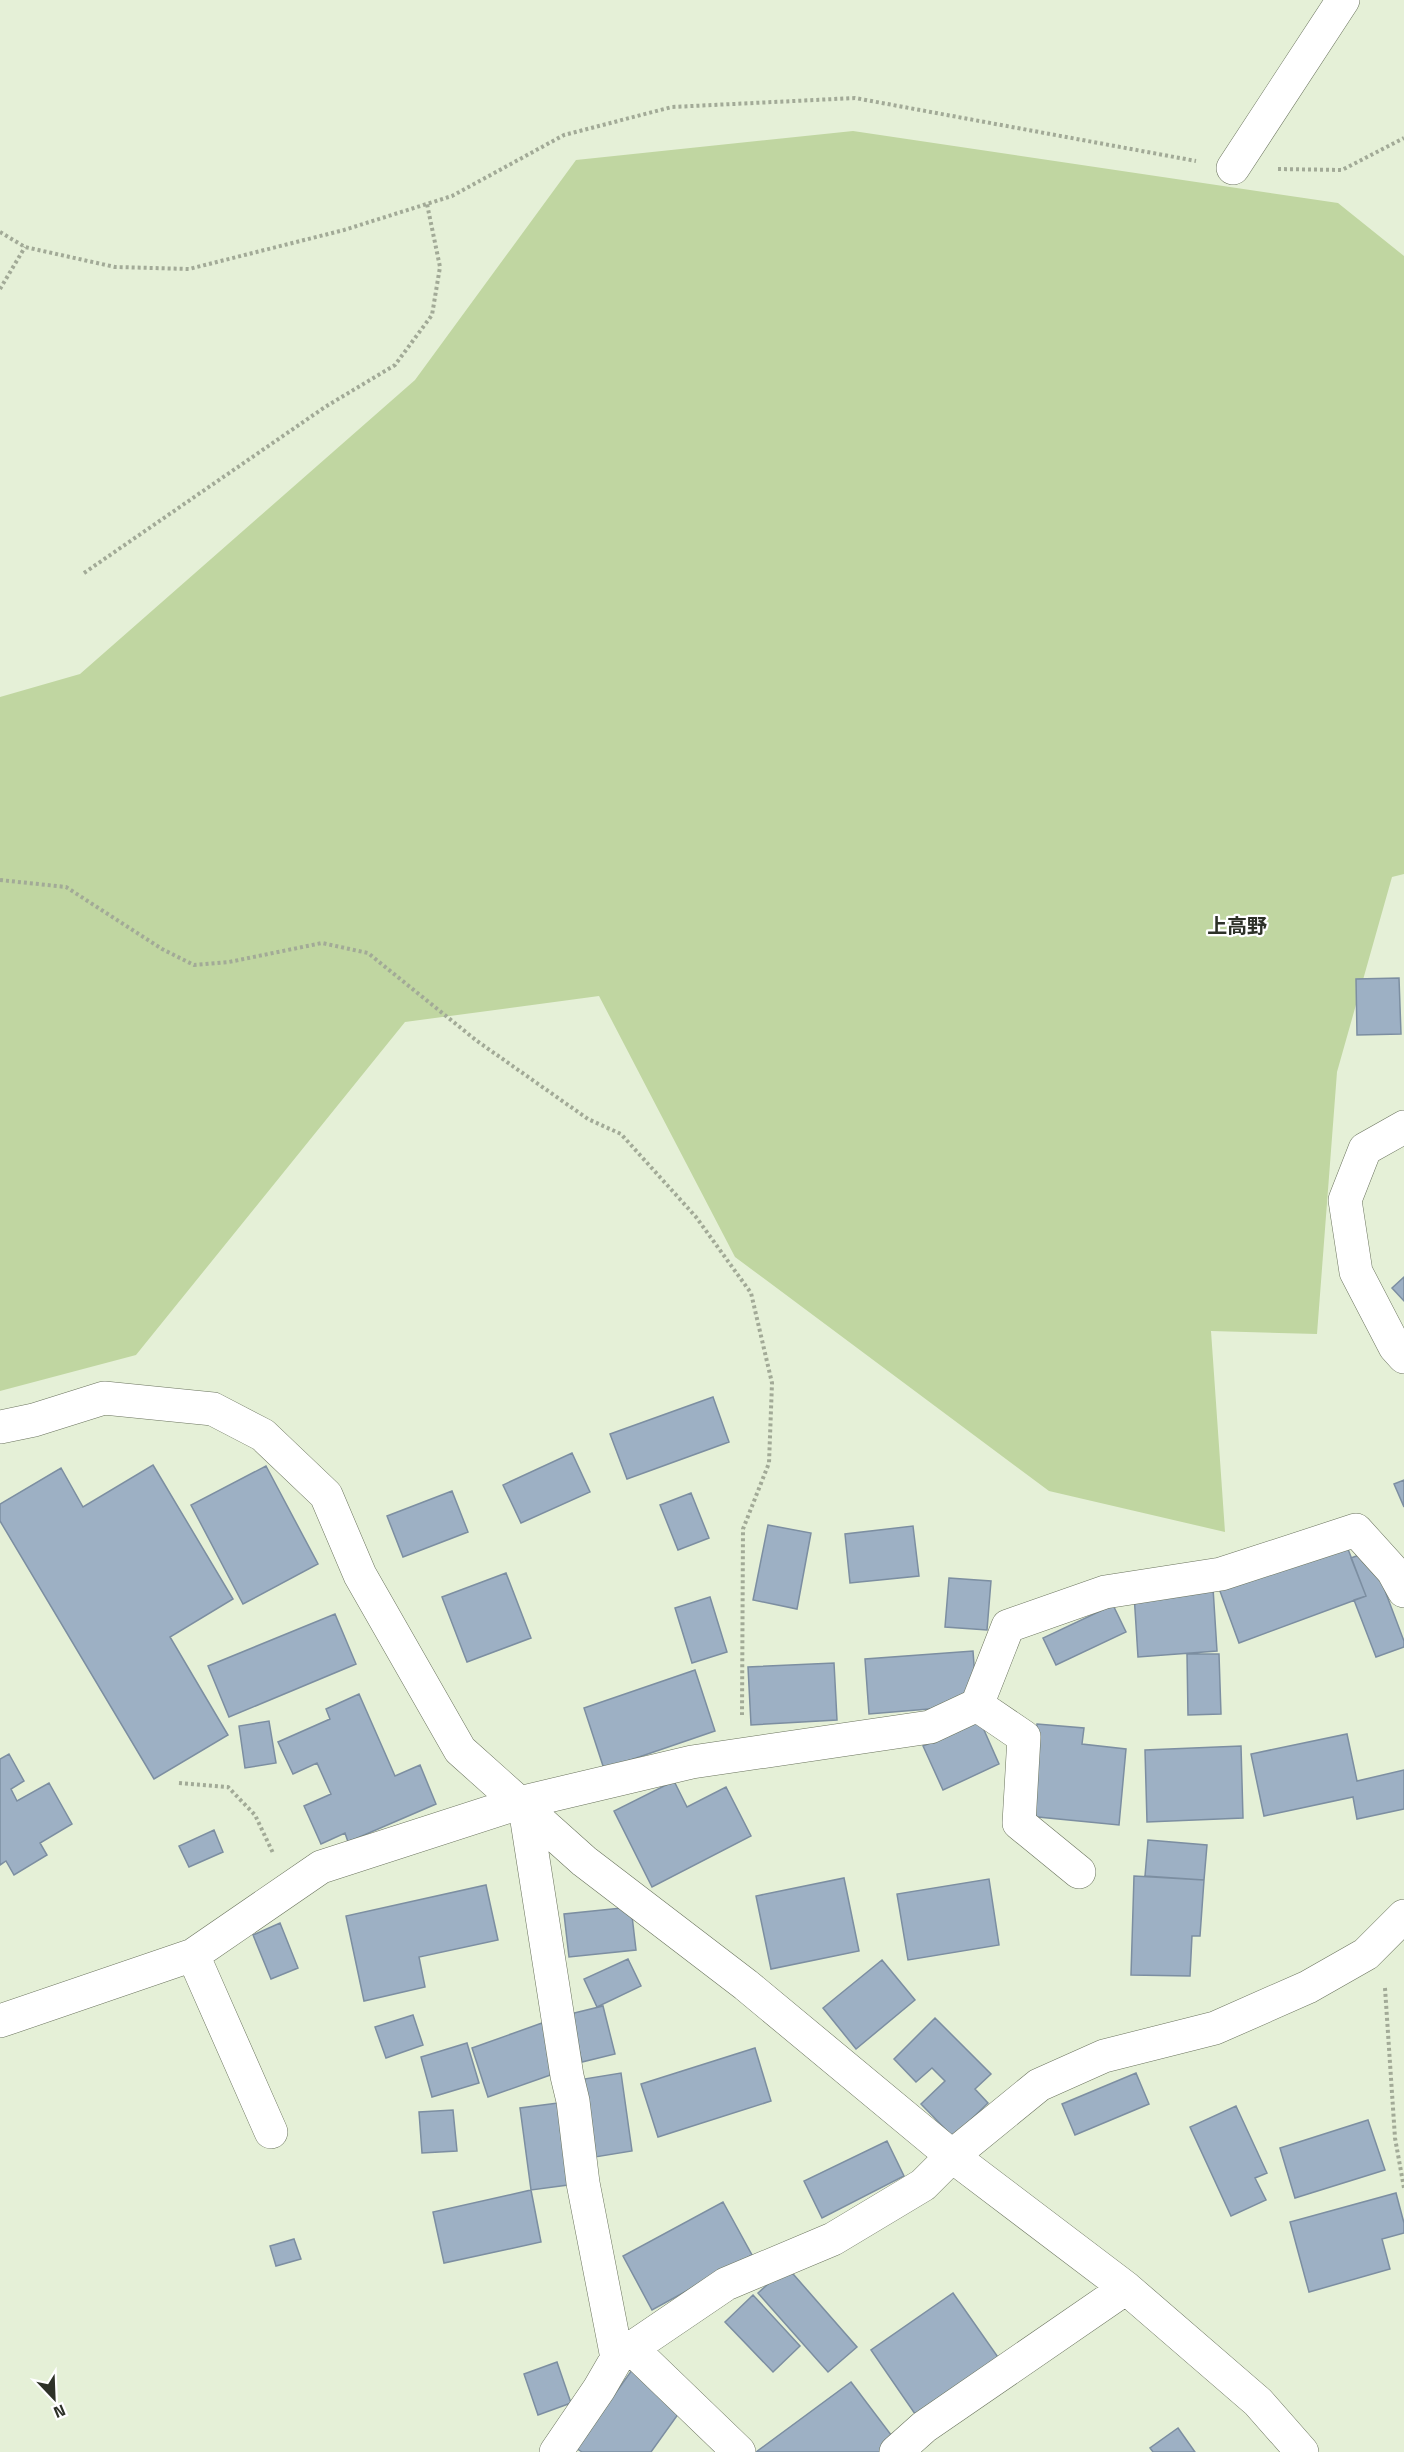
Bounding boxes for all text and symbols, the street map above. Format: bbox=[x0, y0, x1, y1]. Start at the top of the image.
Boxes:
district label: 上高野 bbox=[1207, 910, 1267, 941]
north arrow bbox=[24, 2368, 84, 2428]
text: N bbox=[50, 2399, 70, 2425]

